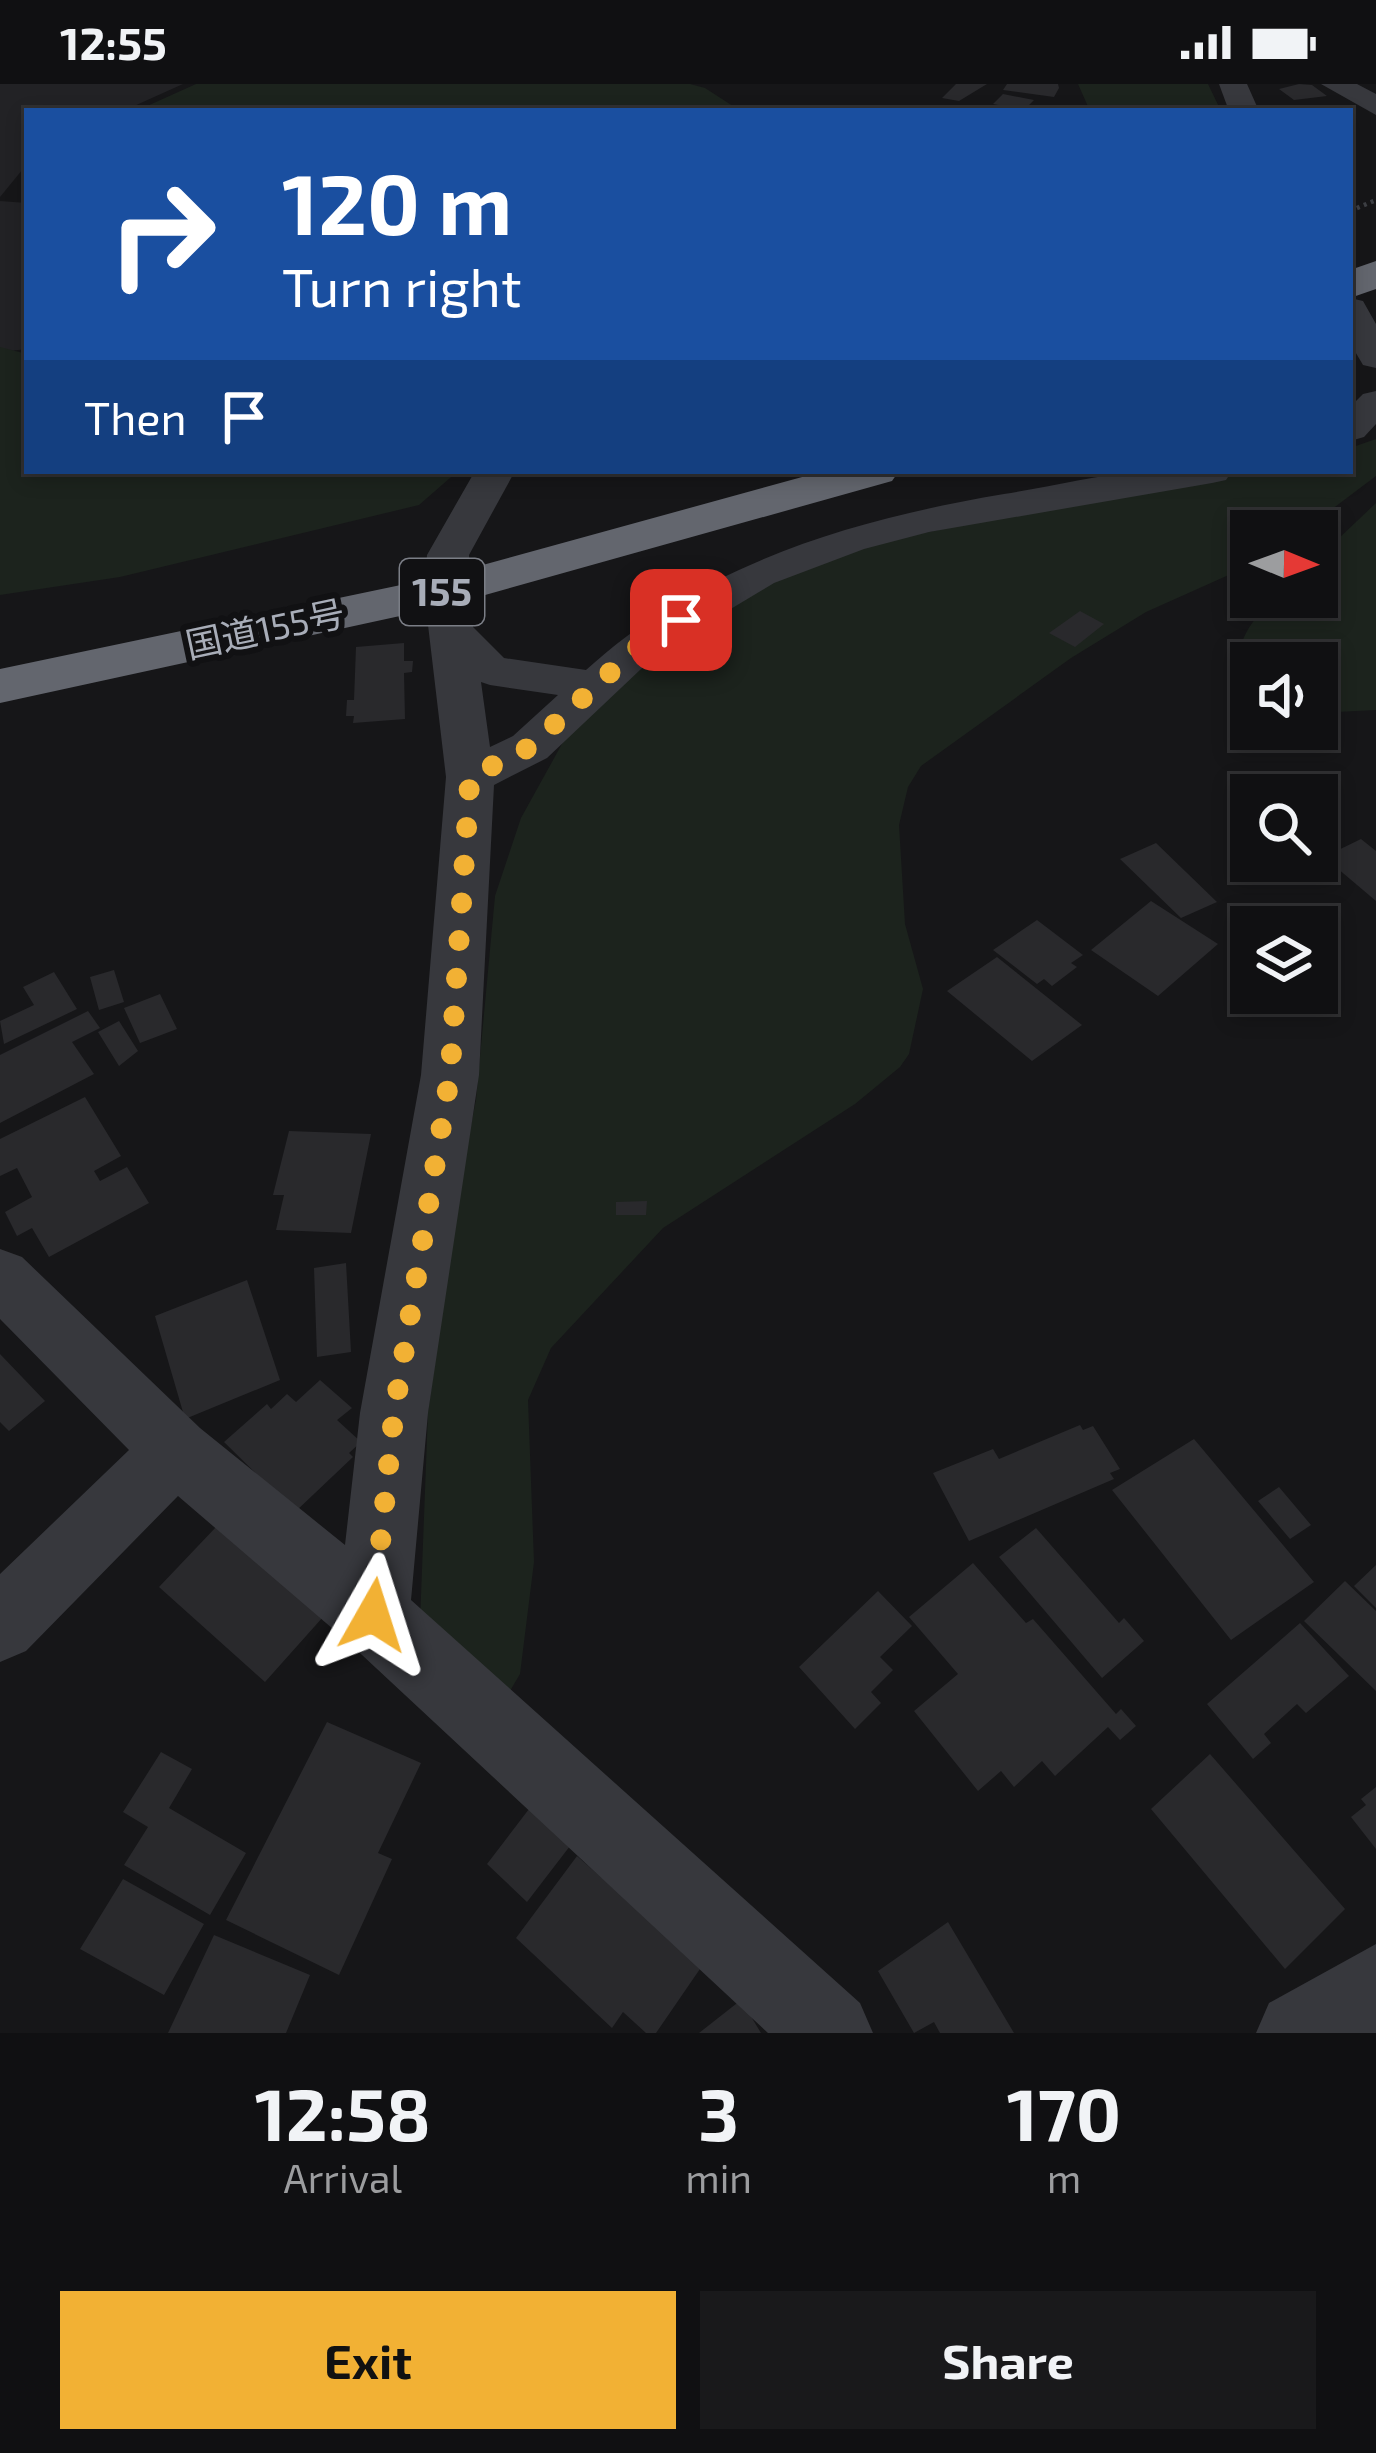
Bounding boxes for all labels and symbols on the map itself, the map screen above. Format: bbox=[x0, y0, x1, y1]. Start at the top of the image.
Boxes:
north arrow bbox=[1230, 510, 1338, 618]
road number: 155 bbox=[400, 559, 484, 625]
pin bbox=[630, 569, 732, 671]
street label: 国道155号 bbox=[182, 590, 348, 665]
position arrow bbox=[310, 1552, 436, 1678]

